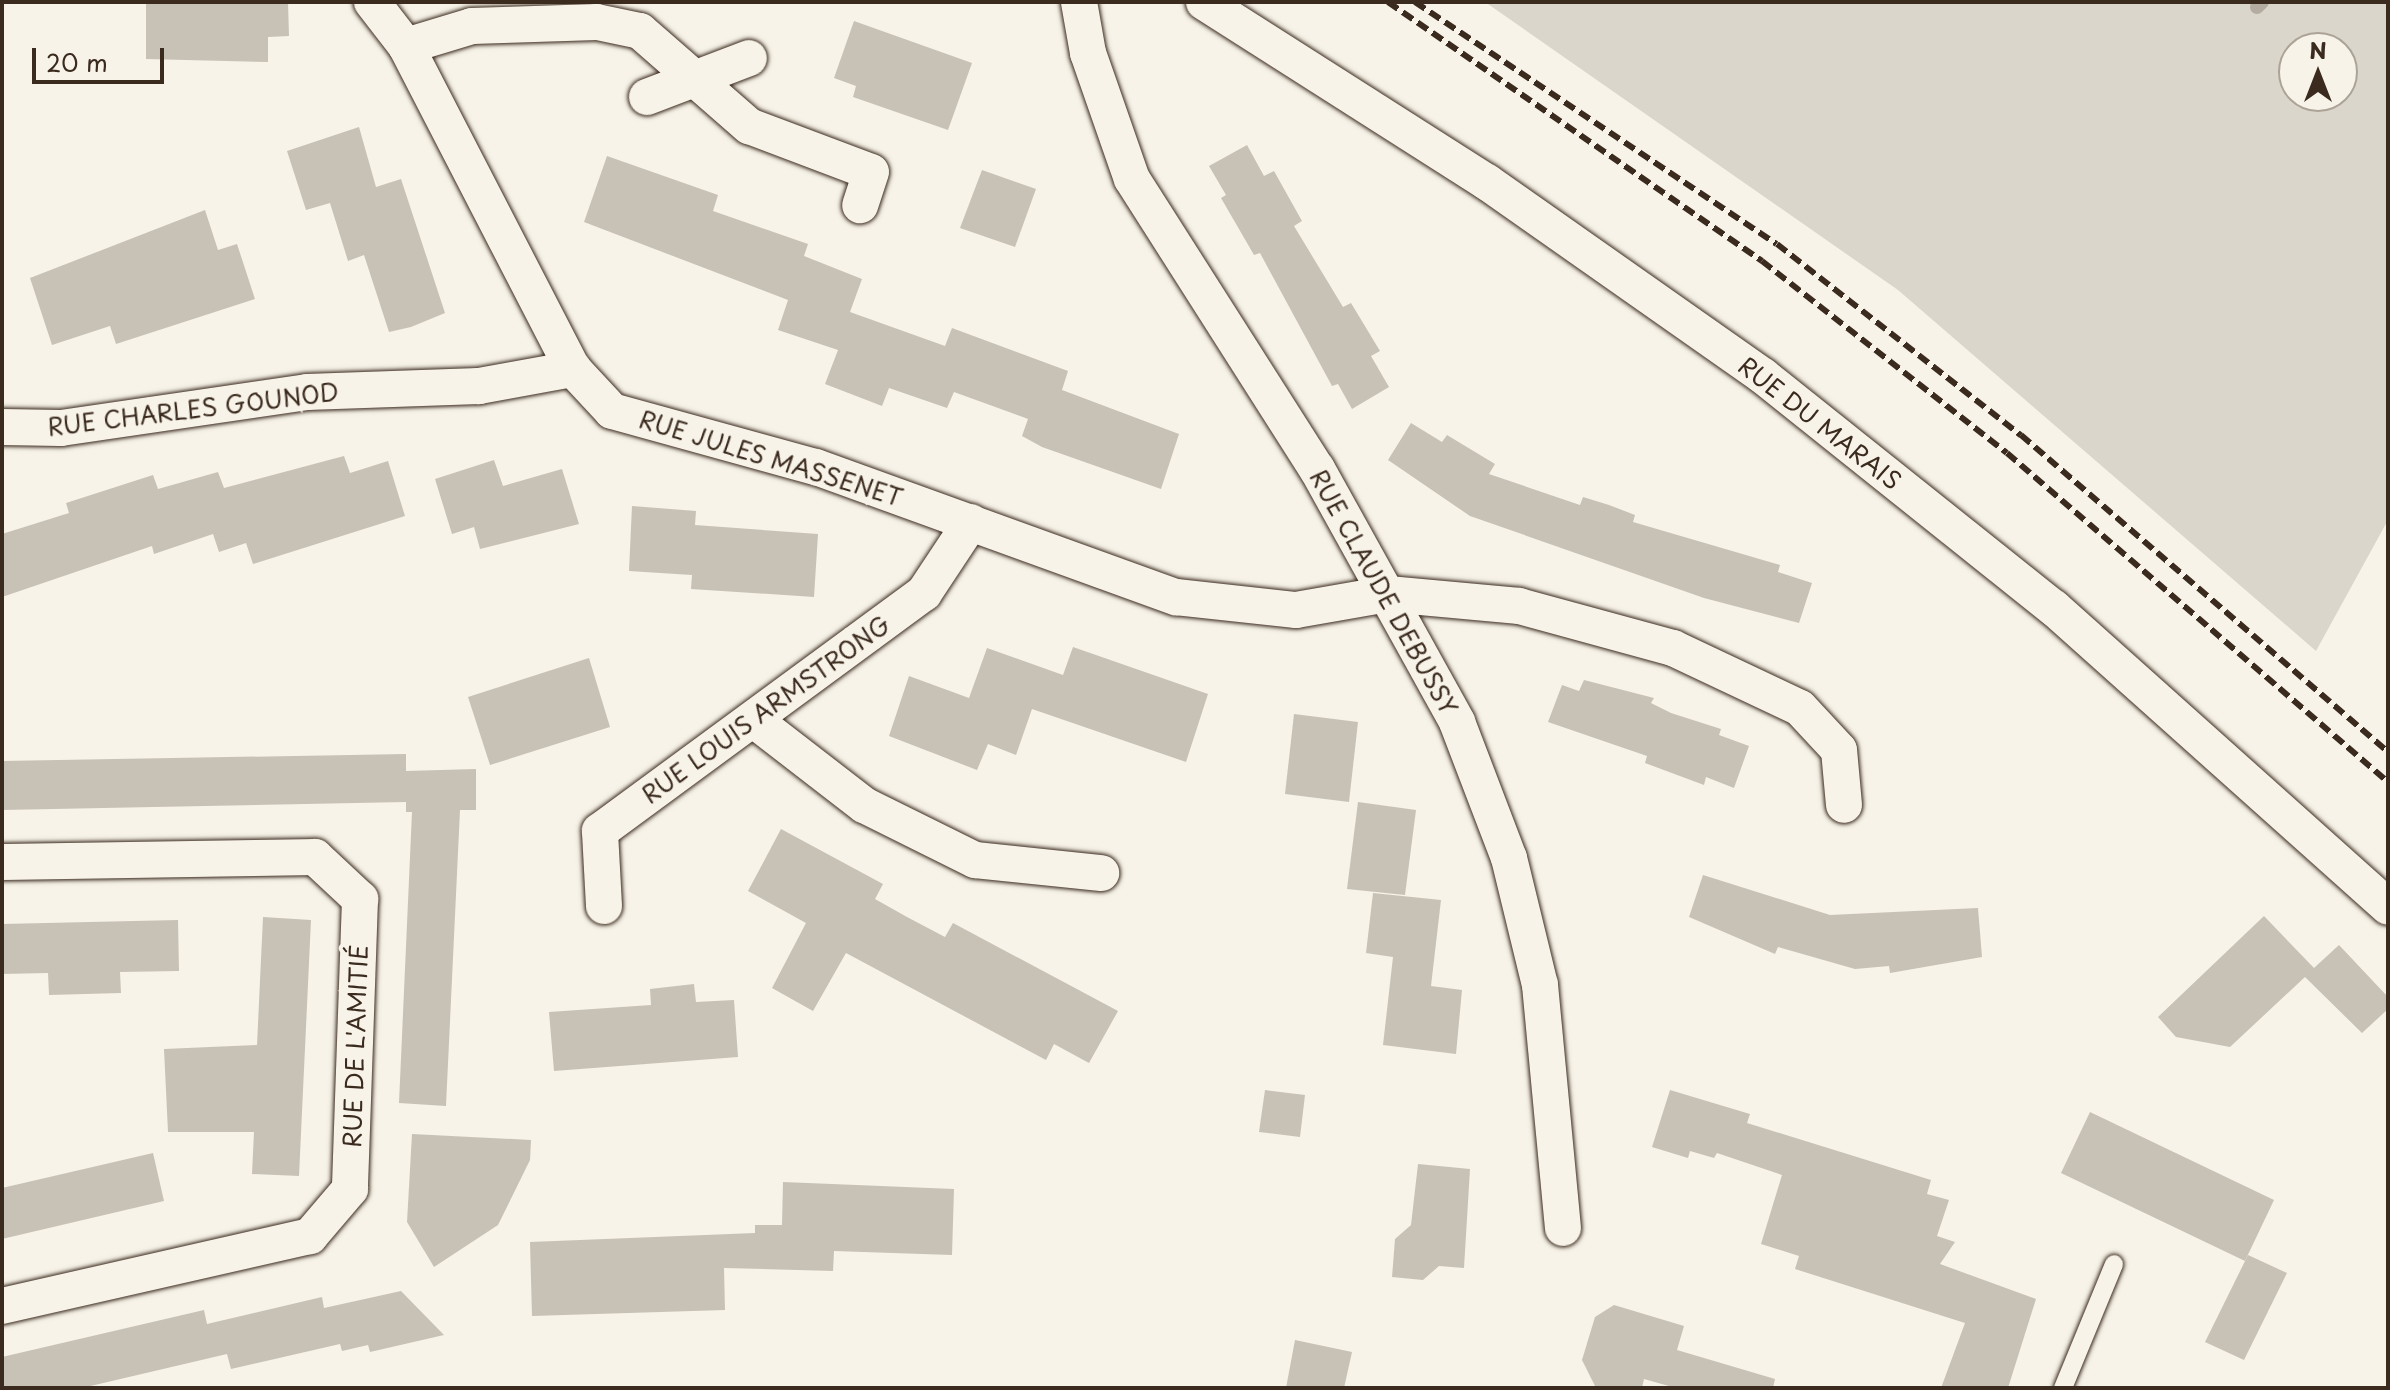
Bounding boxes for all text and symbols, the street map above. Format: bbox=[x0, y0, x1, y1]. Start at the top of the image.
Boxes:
scale bar bbox=[36, 32, 168, 82]
north arrow bbox=[2278, 32, 2358, 112]
text: N bbox=[2309, 33, 2327, 66]
text: 20 m bbox=[46, 44, 108, 80]
street label: RUE DU MARAIS bbox=[1732, 350, 1908, 496]
street label: RUE CHARLES GOUNOD bbox=[44, 377, 342, 441]
street label: RUE JULES MASSENET bbox=[633, 403, 909, 513]
street label: RUE CLAUDE DEBUSSY bbox=[1304, 463, 1464, 721]
street label: RUE LOUIS ARMSTRONG bbox=[636, 609, 896, 809]
street label: RUE DE L'AMITIÉ bbox=[337, 943, 373, 1149]

